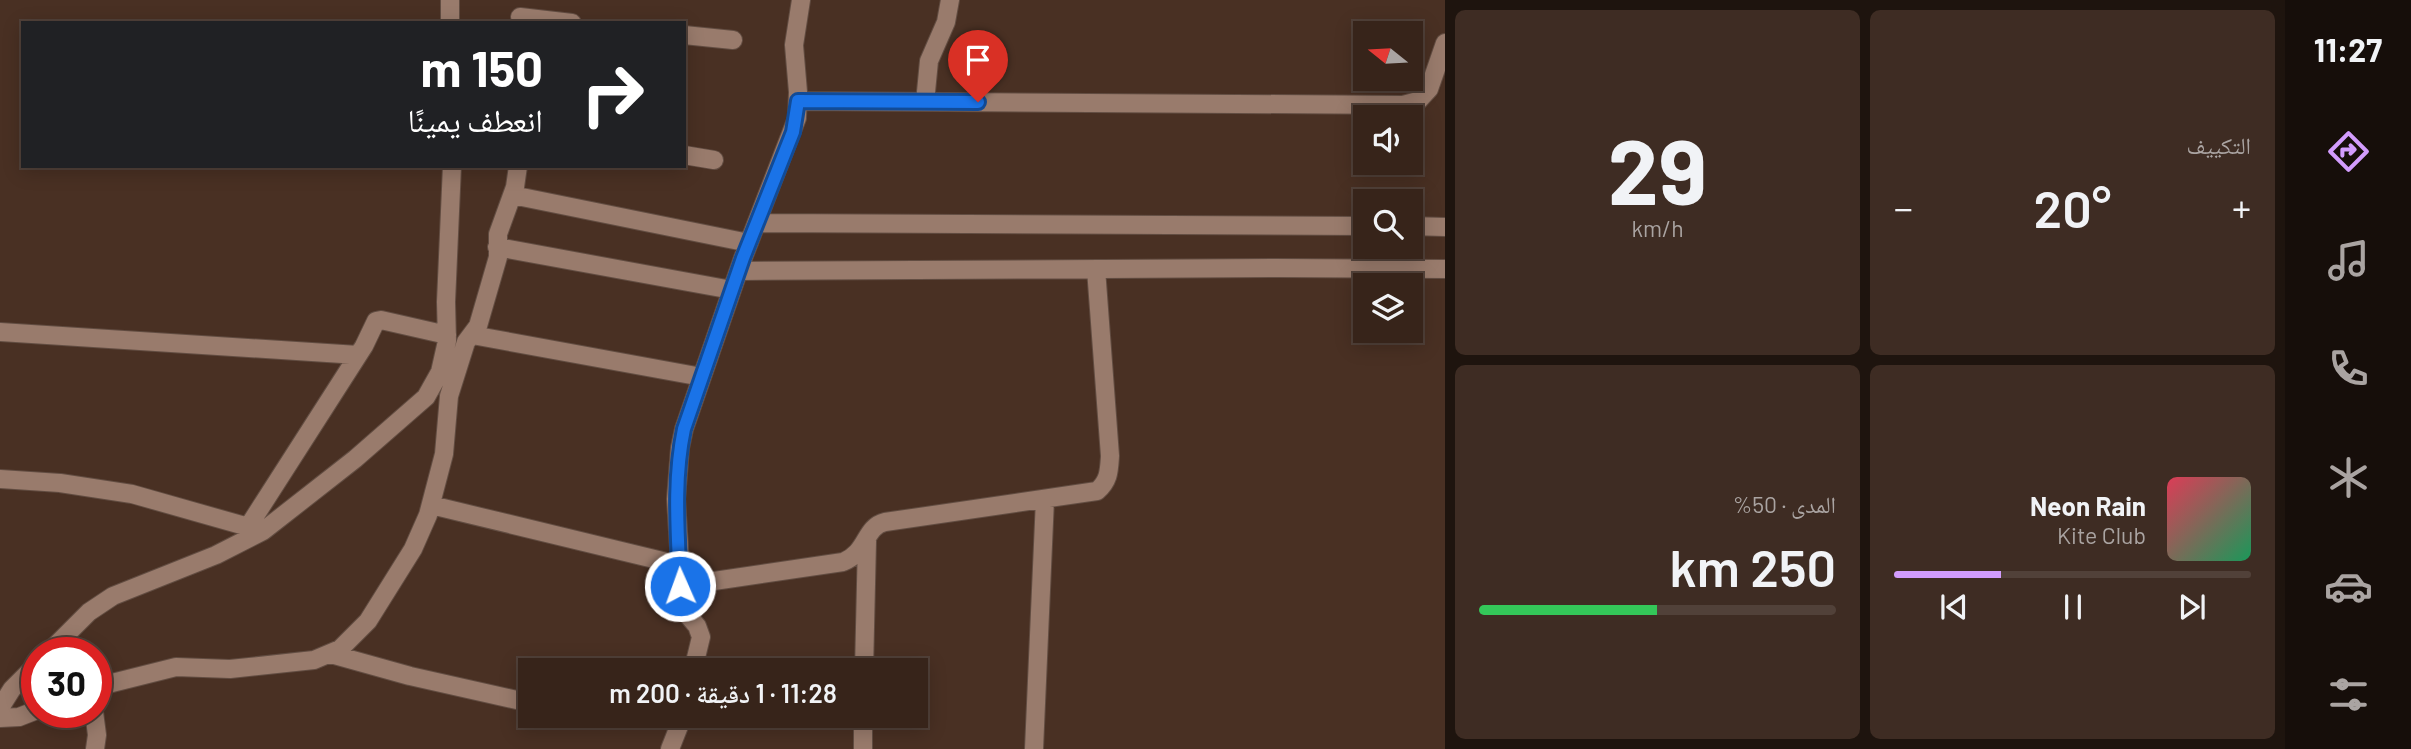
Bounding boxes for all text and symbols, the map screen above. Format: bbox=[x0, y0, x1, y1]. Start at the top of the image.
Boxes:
north arrow bbox=[1353, 21, 1423, 91]
map controls bbox=[1353, 21, 1423, 343]
pin bbox=[948, 30, 1008, 102]
text: 11:27 bbox=[2314, 30, 2382, 68]
text: 150 m bbox=[421, 38, 543, 97]
icon: arrive bbox=[959, 41, 997, 79]
icon: right bbox=[567, 49, 658, 140]
text: انعطف يمينًا bbox=[408, 100, 543, 138]
button: sound bbox=[1353, 105, 1423, 175]
text: 29 bbox=[1608, 114, 1707, 223]
icon: directions bbox=[2324, 127, 2373, 176]
text: التكييف bbox=[2186, 131, 2251, 159]
text: 20° bbox=[2034, 176, 2111, 238]
text: − bbox=[1894, 184, 1913, 230]
text: + bbox=[2232, 184, 2251, 230]
button: search bbox=[1353, 189, 1423, 259]
text: km/h bbox=[1631, 214, 1684, 242]
icon: music bbox=[2324, 236, 2373, 285]
button: layers bbox=[1353, 273, 1423, 343]
icon: phone bbox=[2324, 344, 2373, 393]
icon: climate bbox=[2324, 453, 2373, 502]
text: المدى · 50% bbox=[1733, 490, 1836, 518]
text: Neon Rain bbox=[2030, 490, 2146, 521]
text: Kite Club bbox=[2057, 521, 2146, 549]
text: 250 km bbox=[1670, 535, 1836, 597]
position arrow bbox=[643, 549, 717, 623]
icon: car bbox=[2324, 562, 2373, 611]
icon: previous bbox=[1935, 588, 1973, 626]
icon: pause bbox=[2054, 588, 2092, 626]
icon: next bbox=[2173, 588, 2211, 626]
speed limit sign: 30 bbox=[21, 637, 112, 728]
icon: filters bbox=[2324, 670, 2373, 719]
text: 11:28 · 1 دقيقة · 200 m bbox=[609, 677, 837, 708]

